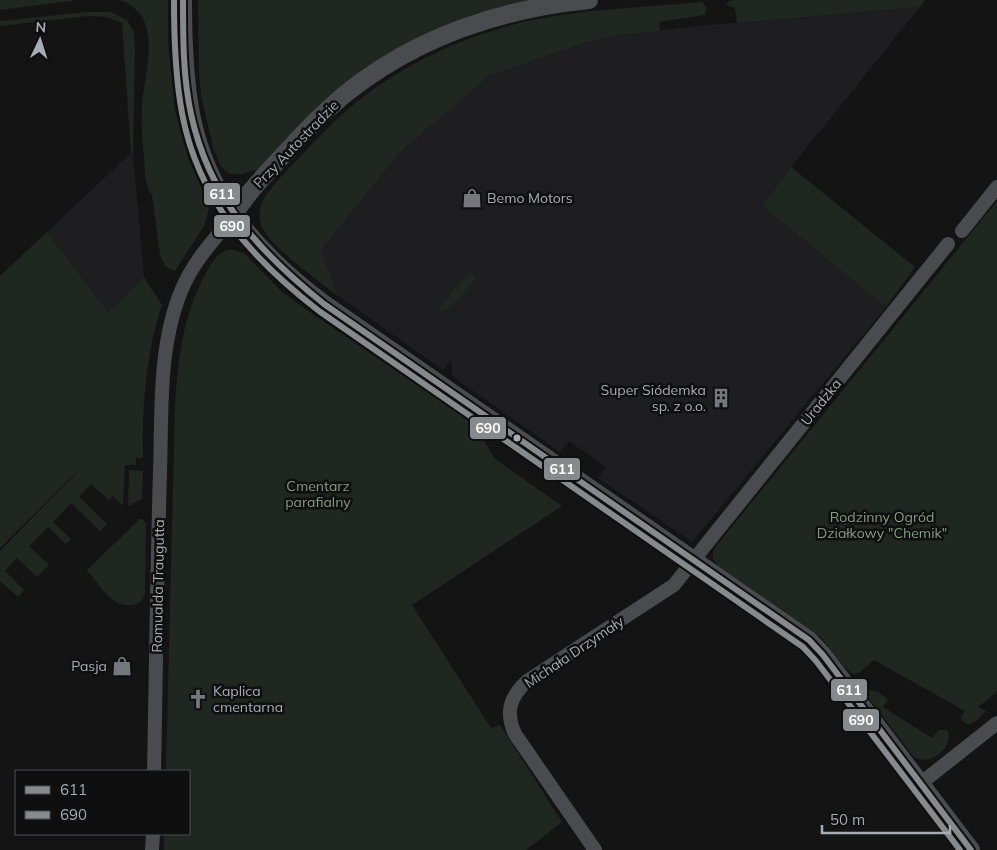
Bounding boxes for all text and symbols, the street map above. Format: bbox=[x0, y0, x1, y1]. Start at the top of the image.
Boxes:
north arrow bbox=[15, 15, 65, 65]
text: N bbox=[35, 18, 47, 36]
street label: Przy Autostradzie bbox=[249, 96, 343, 192]
line badge: 611 bbox=[203, 182, 241, 206]
text: 611 bbox=[209, 185, 235, 203]
shop icon: Bemo Motors bbox=[461, 187, 483, 209]
place label: Bemo Motors bbox=[487, 189, 573, 207]
line badge: 690 bbox=[213, 214, 251, 238]
text: 690 bbox=[219, 217, 245, 235]
street label: Uradzka bbox=[797, 375, 845, 429]
place label: Super Siódemka sp. z o.o. bbox=[601, 381, 706, 415]
building icon: Super Siódemka sp. z o.o. bbox=[710, 387, 732, 409]
line badge: 690 bbox=[469, 416, 507, 440]
text: 690 bbox=[475, 419, 501, 437]
unlabelled marker bbox=[512, 433, 522, 443]
line badge: 611 bbox=[543, 457, 581, 481]
text: 611 bbox=[549, 460, 575, 478]
park label: Cmentarz parafialny bbox=[285, 477, 351, 511]
park label: Rodzinny Ogród Działkowy "Chemik" bbox=[817, 508, 947, 542]
street label: Romualda Traugutta bbox=[148, 519, 168, 653]
street label: Michała Drzymały bbox=[521, 612, 628, 692]
shop icon: Pasja bbox=[111, 655, 133, 677]
place label: Pasja bbox=[71, 657, 107, 675]
line badge: 611 bbox=[830, 678, 868, 702]
text: 611 bbox=[836, 681, 862, 699]
place label: Kaplica cmentarna bbox=[213, 682, 283, 716]
church icon: Kaplica cmentarna bbox=[187, 688, 209, 710]
line badge: 690 bbox=[842, 708, 880, 732]
text: 690 bbox=[848, 711, 874, 729]
legend bbox=[15, 770, 190, 835]
text: 611 bbox=[60, 780, 87, 799]
scale bar bbox=[822, 802, 950, 834]
text: 690 bbox=[60, 805, 87, 824]
text: 50 m bbox=[830, 810, 865, 829]

